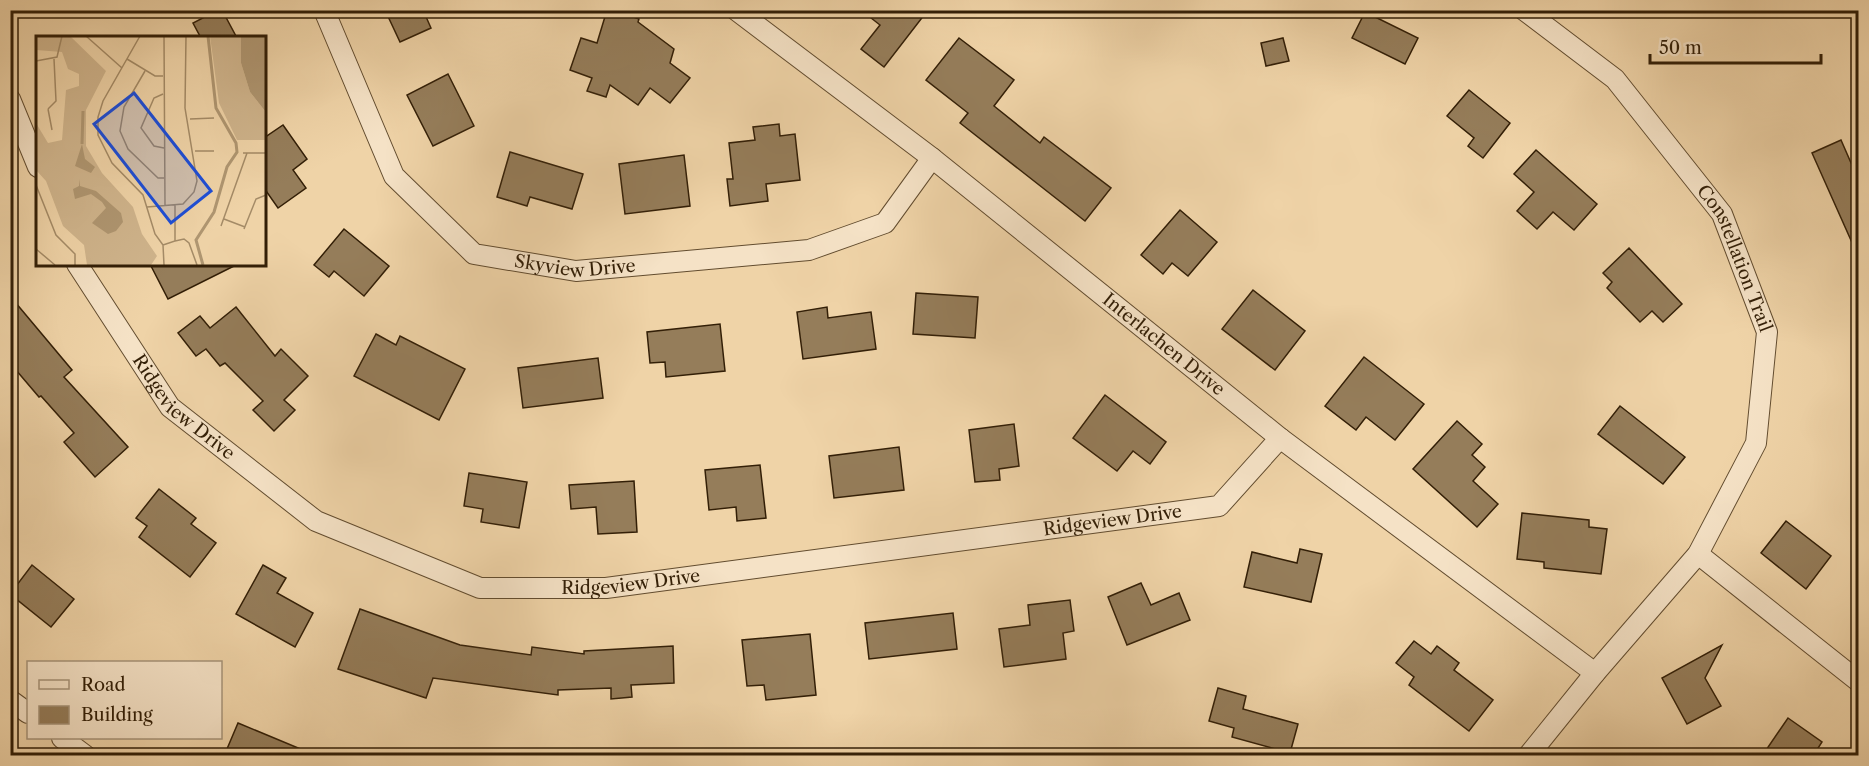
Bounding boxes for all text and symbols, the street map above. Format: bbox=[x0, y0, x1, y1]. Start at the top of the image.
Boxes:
scale bar bbox=[1650, 27, 1821, 65]
inset map bbox=[36, 36, 266, 266]
text: 50 m bbox=[1659, 37, 1702, 59]
street label: Constellation Trail bbox=[1692, 180, 1777, 335]
street label: Skyview Drive bbox=[513, 250, 636, 283]
street label: Interlachen Drive bbox=[1098, 289, 1229, 400]
street label: Ridgeview Drive bbox=[128, 350, 239, 464]
street label: Ridgeview Drive bbox=[1042, 500, 1183, 540]
street label: Ridgeview Drive bbox=[561, 565, 702, 599]
legend bbox=[27, 661, 222, 739]
text: Road bbox=[81, 674, 126, 696]
text: Building bbox=[81, 704, 153, 726]

